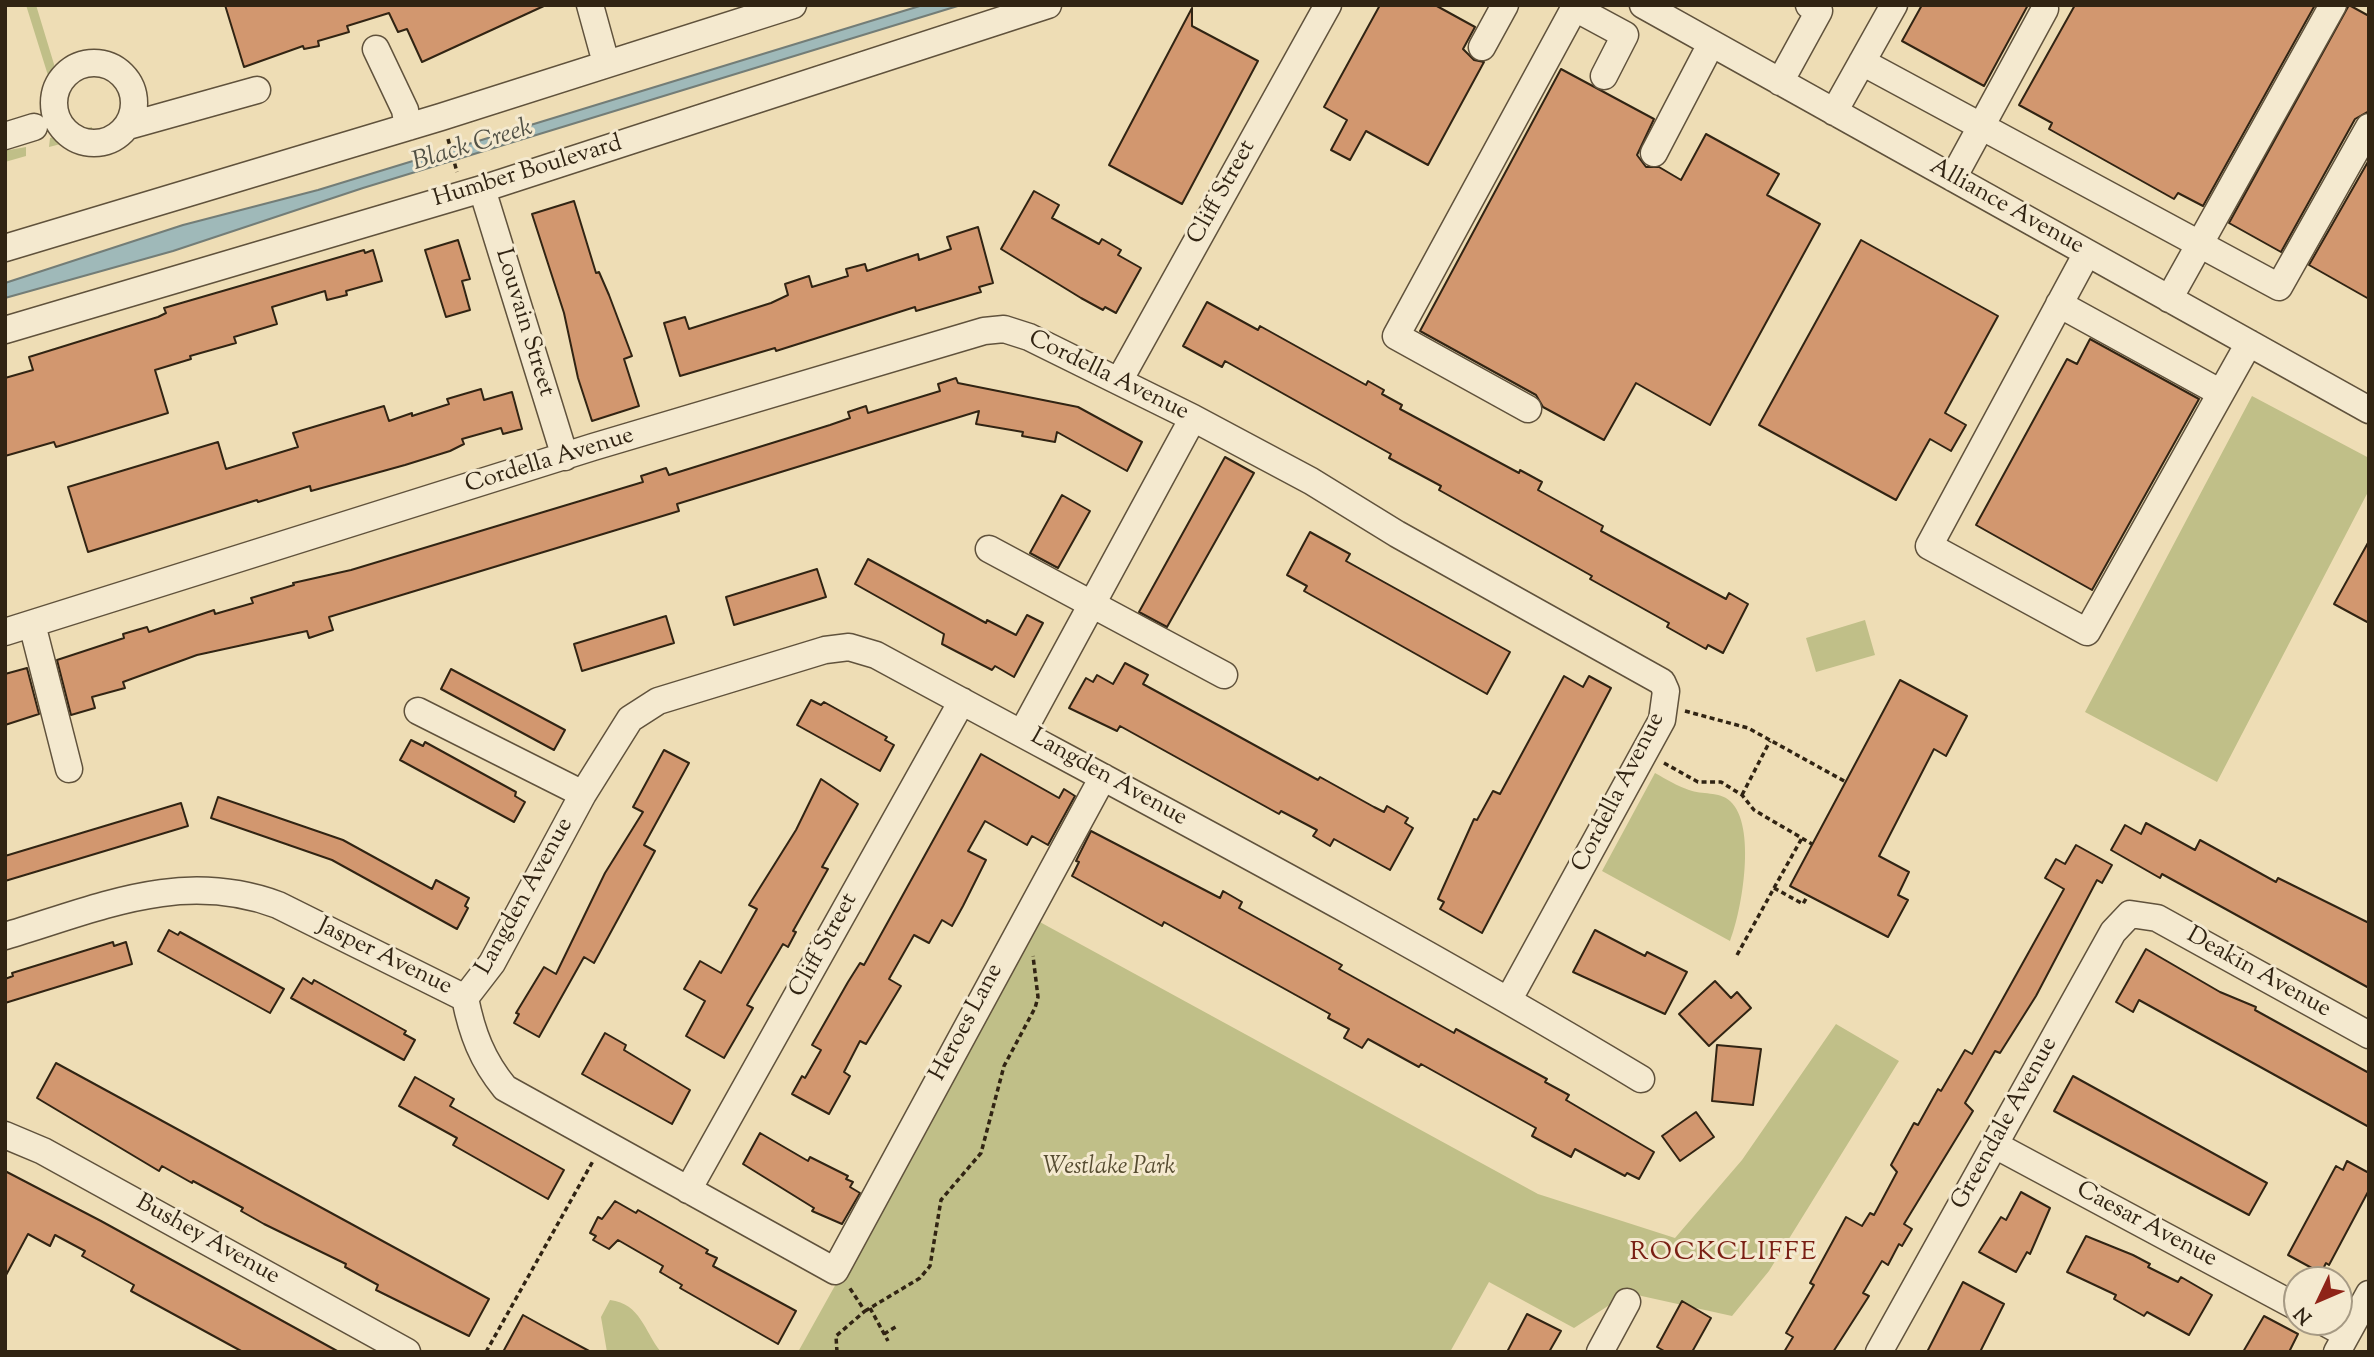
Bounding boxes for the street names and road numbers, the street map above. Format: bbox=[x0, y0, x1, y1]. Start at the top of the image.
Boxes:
street label: Humber Boulevard bbox=[430, 131, 626, 215]
street label: Cliff Street bbox=[1183, 136, 1263, 250]
street label: Alliance Avenue bbox=[1924, 154, 2088, 262]
street label: Louvain Street bbox=[487, 246, 559, 400]
street label: Cordella Avenue bbox=[1023, 326, 1193, 428]
street label: Cordella Avenue bbox=[462, 423, 638, 501]
street label: Cordella Avenue bbox=[1567, 709, 1673, 877]
street label: Langden Avenue bbox=[1024, 724, 1192, 834]
street label: Langden Avenue bbox=[471, 813, 581, 981]
street label: Cliff Street bbox=[785, 889, 865, 1003]
street label: Jasper Avenue bbox=[312, 913, 456, 1003]
street label: Deakin Avenue bbox=[2181, 922, 2335, 1026]
street label: Heroes Lane bbox=[925, 959, 1011, 1087]
street label: Greendale Avenue bbox=[1947, 1033, 2065, 1215]
street label: Caesar Avenue bbox=[2071, 1177, 2221, 1275]
street label: Bushey Avenue bbox=[130, 1190, 284, 1292]

